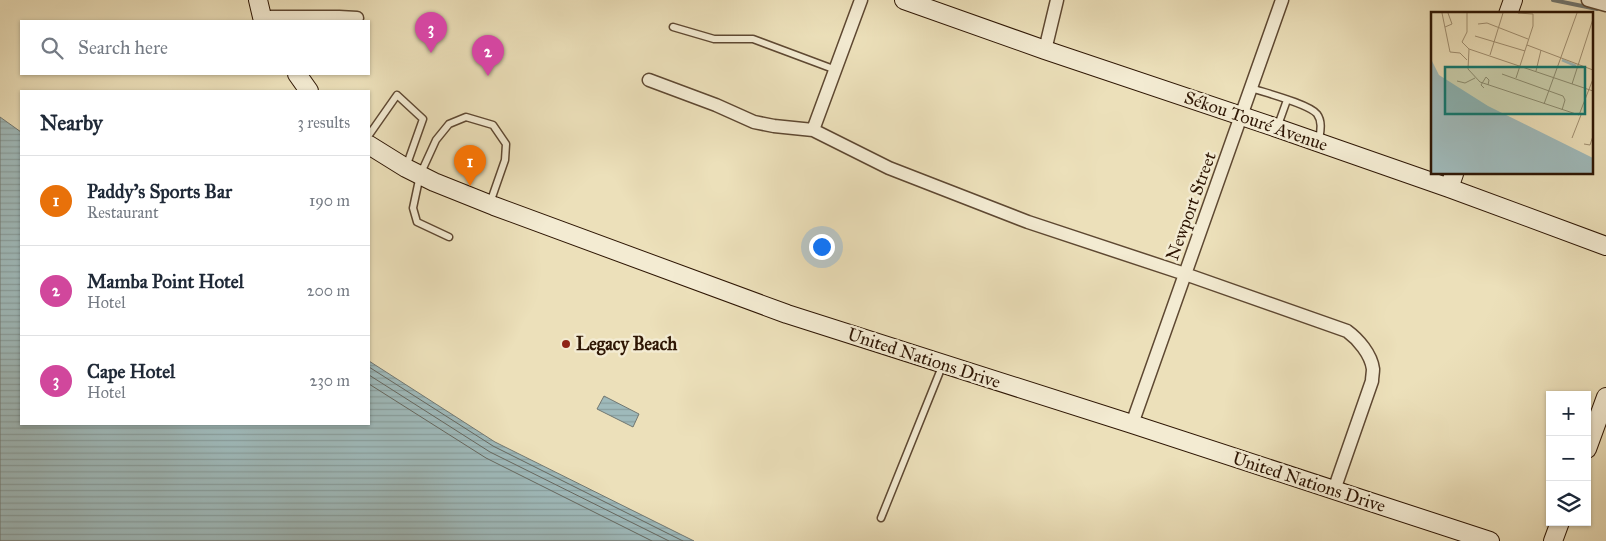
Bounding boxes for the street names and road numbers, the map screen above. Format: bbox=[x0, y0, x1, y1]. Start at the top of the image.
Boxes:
street label: Sékou Touré Avenue bbox=[1181, 86, 1331, 156]
street label: Newport Street bbox=[1161, 148, 1221, 263]
street label: United Nations Drive bbox=[845, 323, 1003, 393]
street label: United Nations Drive bbox=[1230, 447, 1388, 517]

